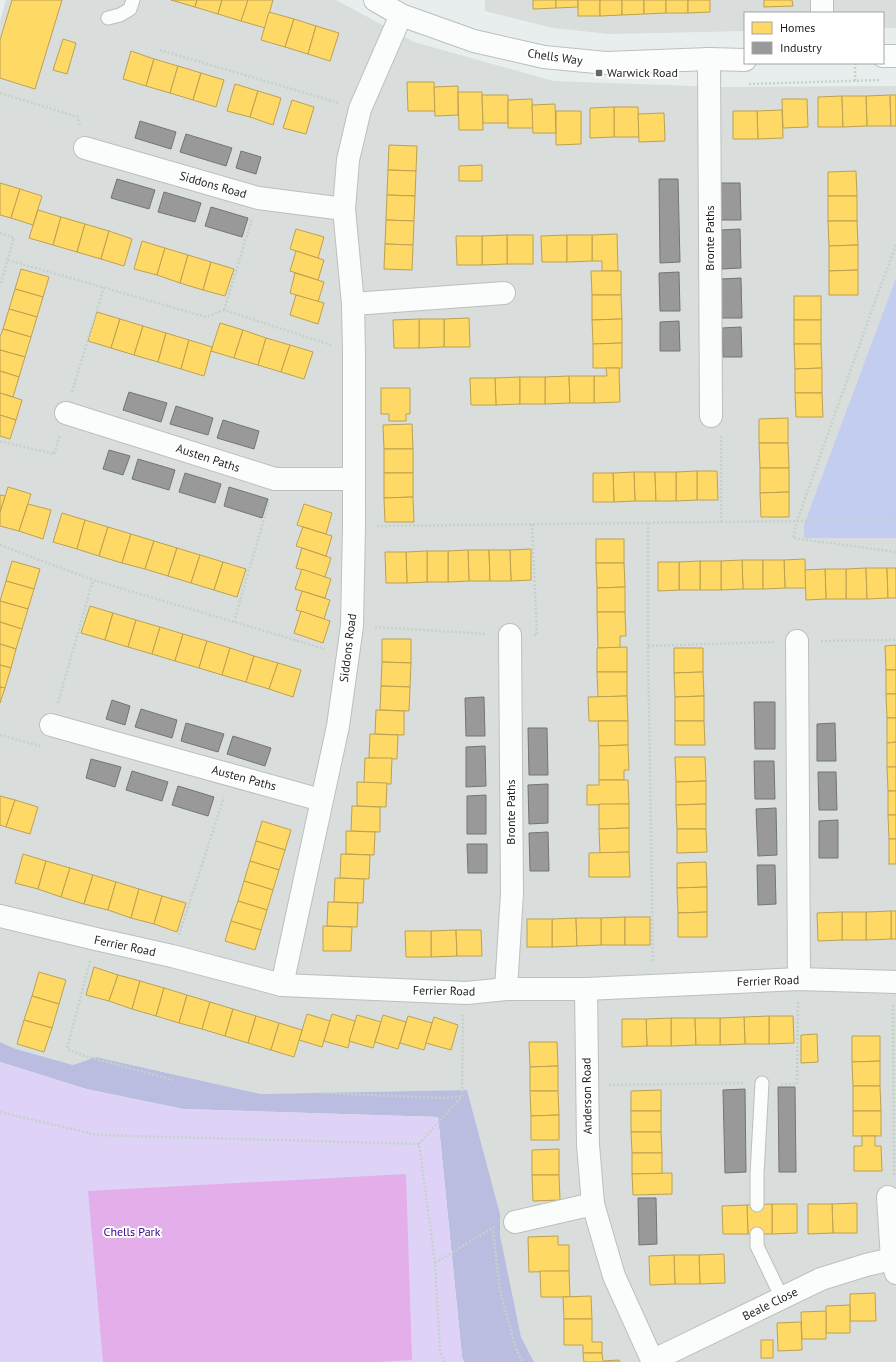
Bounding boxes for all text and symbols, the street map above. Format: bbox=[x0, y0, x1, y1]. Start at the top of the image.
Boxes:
legend bbox=[744, 12, 884, 64]
text: Homes bbox=[780, 20, 815, 35]
text: Industry bbox=[780, 40, 822, 55]
street label: Chells Way bbox=[527, 45, 584, 68]
place label: Warwick Road bbox=[607, 65, 678, 80]
marker: Warwick Road bbox=[594, 68, 604, 78]
street label: Siddons Road bbox=[178, 168, 248, 201]
street label: Bronte Paths bbox=[702, 205, 717, 271]
street label: Austen Paths bbox=[174, 440, 242, 475]
street label: Siddons Road bbox=[336, 613, 359, 683]
street label: Austen Paths bbox=[210, 762, 278, 793]
street label: Bronte Paths bbox=[503, 779, 518, 845]
street label: Ferrier Road bbox=[93, 932, 157, 959]
street label: Ferrier Road bbox=[737, 972, 799, 989]
street label: Ferrier Road bbox=[413, 982, 475, 999]
street label: Anderson Road bbox=[578, 1057, 595, 1135]
park label: Chells Park bbox=[104, 1224, 161, 1239]
street label: Beale Close bbox=[740, 1284, 800, 1323]

